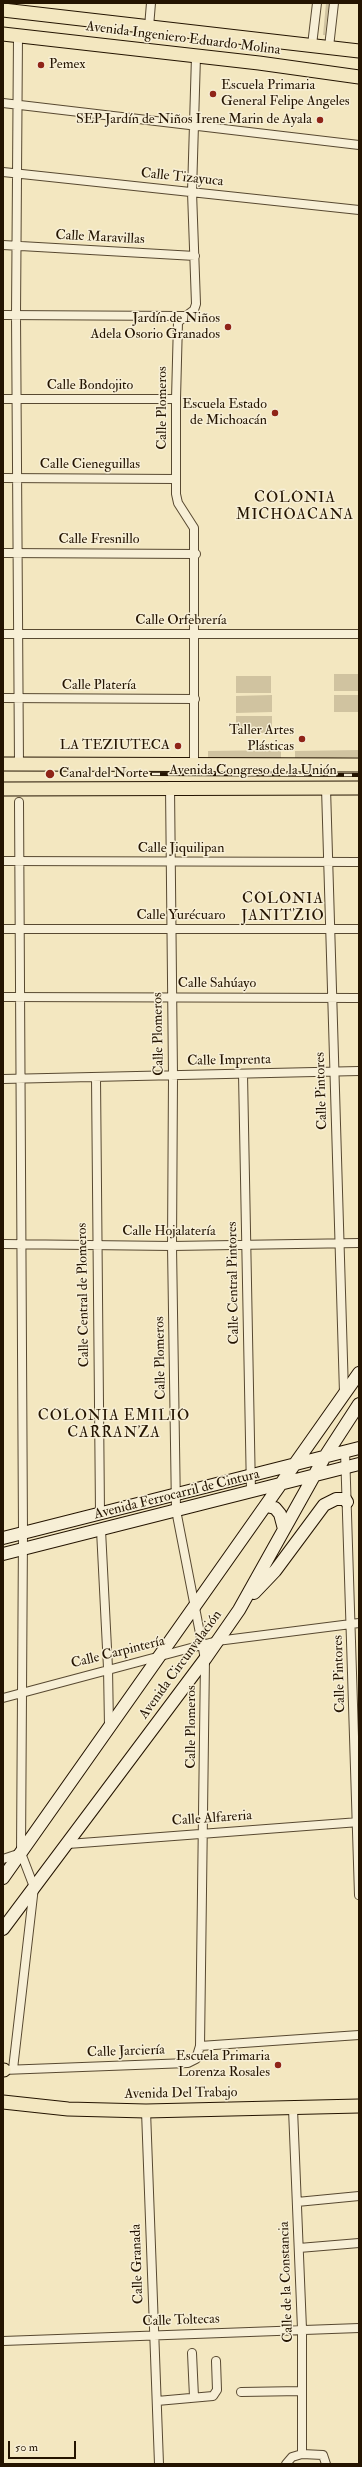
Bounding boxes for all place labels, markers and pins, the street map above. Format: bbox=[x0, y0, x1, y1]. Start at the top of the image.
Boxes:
place label: Pemex bbox=[49, 57, 86, 73]
marker: Pemex bbox=[36, 60, 46, 70]
place label: Escuela Primaria General Felipe Angeles bbox=[221, 78, 350, 110]
marker: Escuela Primaria General Felipe Angeles bbox=[208, 89, 218, 99]
place label: SEP Jardín de Niños Irene Marin de Ayala bbox=[76, 112, 312, 128]
marker: SEP Jardín de Niños Irene Marin de Ayala bbox=[315, 115, 325, 125]
place label: Jardín de Niños Adela Osorio Granados bbox=[90, 311, 220, 344]
marker: Jardín de Niños Adela Osorio Granados bbox=[223, 322, 233, 332]
place label: Escuela Estado de Michoacán bbox=[182, 397, 267, 430]
marker: Escuela Estado de Michoacán bbox=[270, 408, 280, 418]
place label: Taller Artes Plásticas bbox=[229, 723, 294, 756]
marker: Taller Artes Plásticas bbox=[297, 734, 307, 744]
place label: LA TEZIUTECA bbox=[60, 738, 170, 754]
marker: LA TEZIUTECA bbox=[173, 741, 183, 751]
place label: Canal del Norte bbox=[59, 766, 148, 782]
marker: Canal del Norte bbox=[44, 768, 56, 780]
place label: Escuela Primaria Lorenza Rosales bbox=[176, 2049, 270, 2082]
marker: Escuela Primaria Lorenza Rosales bbox=[273, 2060, 283, 2070]

